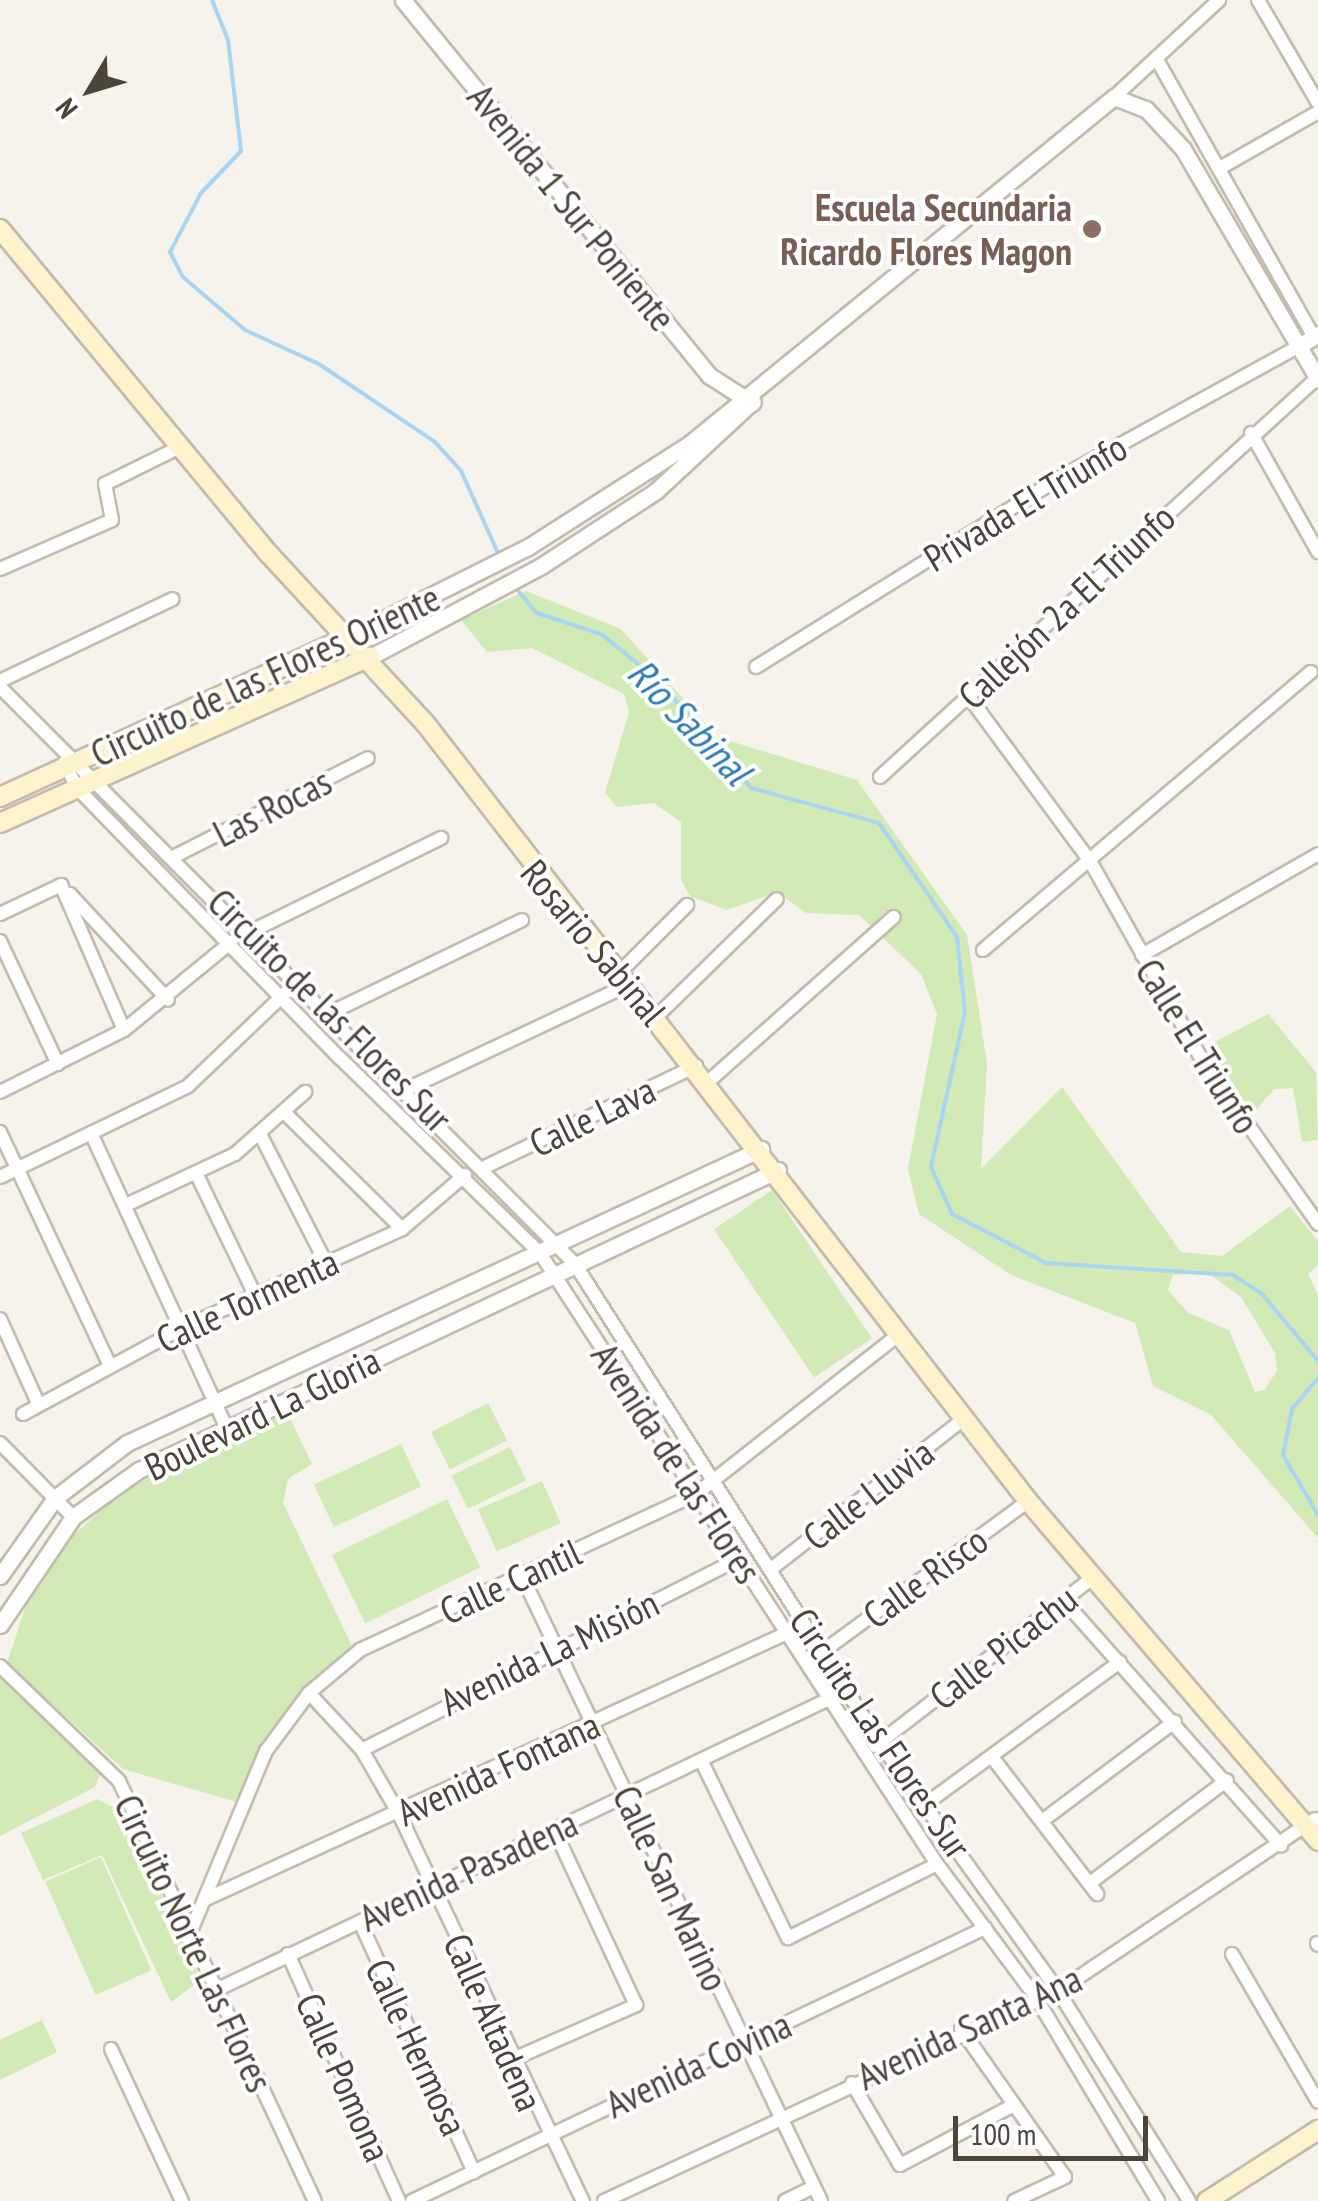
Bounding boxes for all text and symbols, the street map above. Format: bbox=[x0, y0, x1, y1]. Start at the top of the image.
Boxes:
north arrow bbox=[40, 40, 140, 140]
street label: Avenida 1 Sur Poniente bbox=[459, 75, 685, 339]
text: N bbox=[47, 91, 85, 126]
place label: Escuela Secundaria Ricardo Flores Magon bbox=[780, 184, 1072, 274]
marker: Escuela Secundaria Ricardo Flores Magon bbox=[1081, 218, 1103, 240]
street label: Privada El Triunfo bbox=[915, 423, 1135, 581]
street label: Callejón 2a El Triunfo bbox=[948, 494, 1184, 718]
street label: Circuito de las Flores Oriente bbox=[83, 574, 447, 776]
water label: Río Sabinal bbox=[619, 648, 761, 794]
street label: Las Rocas bbox=[205, 758, 339, 856]
street label: Rosario Sabinal bbox=[512, 850, 676, 1034]
street label: Circuito de las Flores Sur bbox=[199, 879, 461, 1141]
street label: Calle El Triunfo bbox=[1126, 950, 1270, 1142]
street label: Calle Lava bbox=[522, 1066, 662, 1166]
street label: Calle Tormenta bbox=[148, 1238, 346, 1362]
street label: Avenida de las Flores bbox=[582, 1334, 772, 1592]
street label: Boulevard La Gloria bbox=[137, 1336, 387, 1490]
street label: Calle Lluvia bbox=[794, 1429, 942, 1559]
street label: Calle Risco bbox=[854, 1517, 996, 1637]
street label: Calle Cantil bbox=[432, 1529, 588, 1633]
street label: Calle Picachu bbox=[920, 1575, 1086, 1719]
street label: Avenida La Misión bbox=[432, 1580, 666, 1724]
street label: Circuito Las Flores Sur bbox=[781, 1599, 981, 1867]
street label: Avenida Fontana bbox=[389, 1701, 607, 1835]
street label: Calle San Marino bbox=[604, 1778, 738, 1998]
street label: Circuito Norte Las Flores bbox=[105, 1787, 283, 2099]
street label: Avenida Pasadena bbox=[352, 1800, 584, 1940]
street label: Calle Altadena bbox=[435, 1926, 553, 2118]
street label: Calle Hermosa bbox=[356, 1952, 478, 2142]
street label: Avenida Santa Ana bbox=[849, 1955, 1089, 2099]
street label: Calle Pomona bbox=[287, 1986, 401, 2168]
street label: Avenida Covina bbox=[598, 2001, 798, 2127]
scale bar bbox=[958, 2096, 1153, 2158]
text: 100 m bbox=[970, 2114, 1036, 2153]

